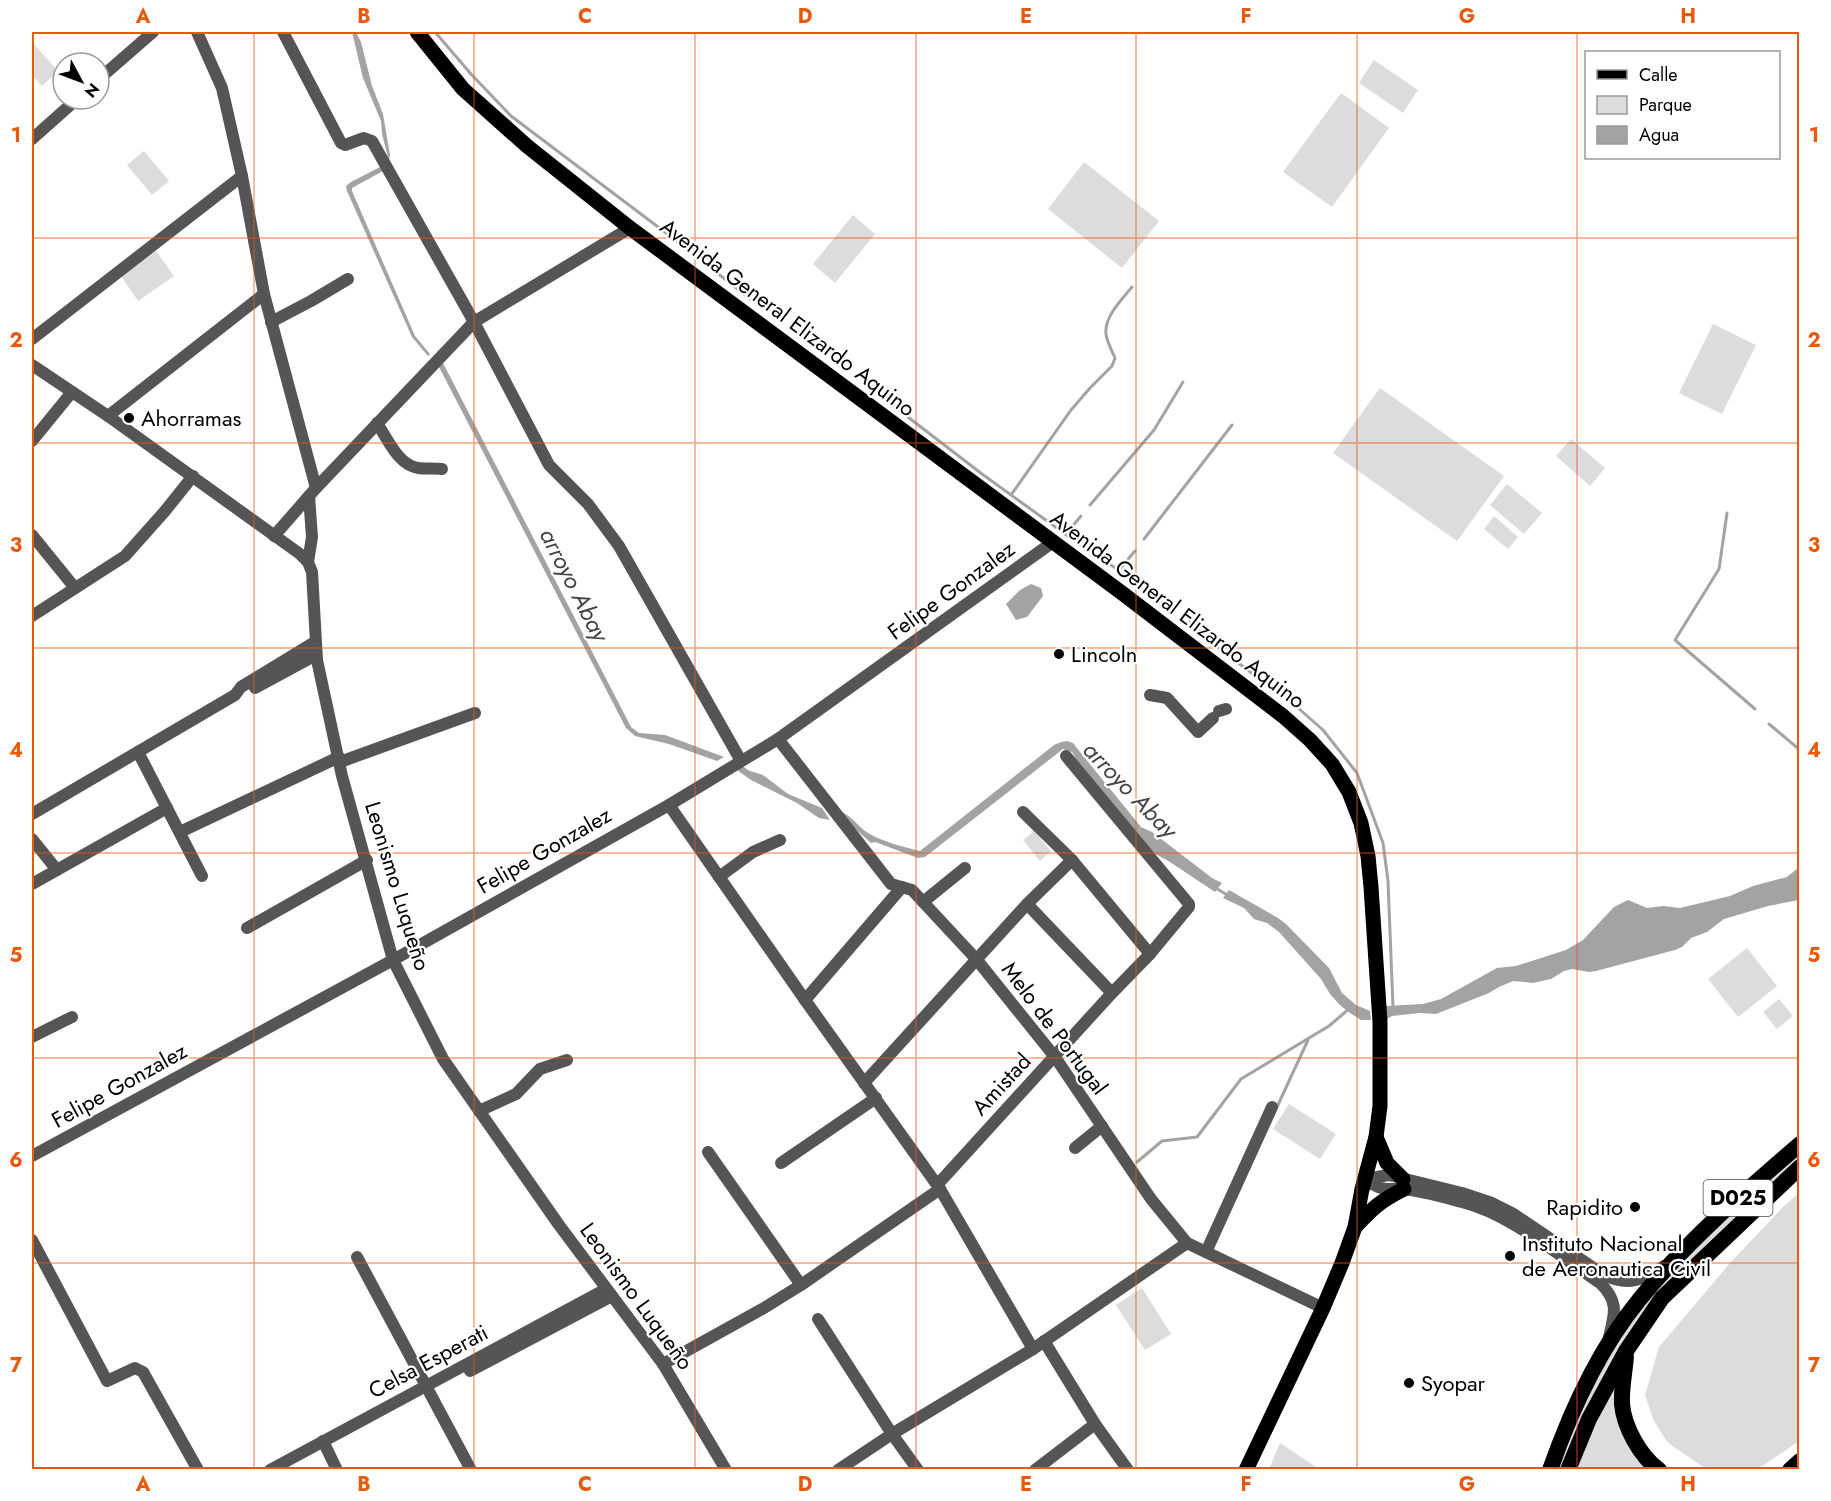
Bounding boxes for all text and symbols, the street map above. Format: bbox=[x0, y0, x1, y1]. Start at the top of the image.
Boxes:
text: A bbox=[135, 2, 151, 31]
text: B bbox=[357, 2, 371, 31]
text: C bbox=[578, 2, 592, 31]
text: D bbox=[798, 2, 812, 31]
text: E bbox=[1020, 2, 1032, 31]
text: F bbox=[1240, 2, 1252, 31]
text: G bbox=[1459, 2, 1475, 31]
text: H bbox=[1680, 2, 1696, 31]
north arrow bbox=[51, 51, 111, 111]
legend bbox=[1585, 51, 1780, 159]
text: Calle bbox=[1639, 62, 1678, 88]
text: N bbox=[79, 78, 105, 103]
text: Parque bbox=[1639, 92, 1692, 118]
text: 1 bbox=[11, 121, 21, 150]
text: 1 bbox=[1809, 121, 1819, 150]
text: Agua bbox=[1639, 122, 1679, 148]
street label: Avenida General Elizardo Aquino bbox=[654, 210, 922, 424]
text: 2 bbox=[9, 326, 23, 355]
text: 2 bbox=[1807, 326, 1821, 355]
place label: Ahorramas bbox=[141, 402, 241, 434]
marker: Ahorramas bbox=[122, 411, 136, 425]
street label: Avenida General Elizardo Aquino bbox=[1044, 502, 1312, 716]
water label: arroyo Abay bbox=[531, 522, 619, 649]
text: 3 bbox=[10, 531, 22, 560]
text: 3 bbox=[1808, 531, 1820, 560]
street label: Felipe Gonzalez bbox=[881, 533, 1021, 647]
place label: Lincoln bbox=[1071, 638, 1137, 670]
marker: Lincoln bbox=[1052, 647, 1066, 661]
water label: arroyo Abay bbox=[1075, 733, 1187, 847]
text: 4 bbox=[9, 736, 23, 765]
text: 4 bbox=[1807, 736, 1821, 765]
street label: Leonismo Luqueño bbox=[357, 798, 439, 974]
street label: Felipe Gonzalez bbox=[471, 799, 617, 901]
text: 5 bbox=[10, 941, 23, 970]
text: 5 bbox=[1808, 941, 1821, 970]
street label: Melo de Portugal bbox=[994, 955, 1116, 1101]
street label: Felipe Gonzalez bbox=[45, 1035, 193, 1135]
street label: Amistad bbox=[964, 1046, 1038, 1122]
text: 6 bbox=[9, 1146, 23, 1175]
text: 6 bbox=[1807, 1146, 1821, 1175]
road number: D025 bbox=[1704, 1180, 1772, 1216]
place label: Rapidito bbox=[1546, 1191, 1623, 1223]
marker: Rapidito bbox=[1628, 1200, 1642, 1214]
street label: Leonismo Luqueño bbox=[573, 1216, 701, 1376]
place label: Instituto Nacional de Aeronautica Civil bbox=[1522, 1227, 1711, 1284]
marker: Instituto Nacional de Aeronautica Civil bbox=[1503, 1249, 1517, 1263]
street label: Celsa Esperati bbox=[362, 1316, 494, 1406]
text: 7 bbox=[10, 1351, 23, 1380]
text: 7 bbox=[1808, 1351, 1821, 1380]
place label: Syopar bbox=[1421, 1367, 1486, 1399]
marker: Syopar bbox=[1402, 1376, 1416, 1390]
text: A bbox=[135, 1470, 151, 1499]
text: B bbox=[357, 1470, 371, 1499]
text: C bbox=[578, 1470, 592, 1499]
text: D bbox=[798, 1470, 812, 1499]
text: E bbox=[1020, 1470, 1032, 1499]
text: F bbox=[1240, 1470, 1252, 1499]
text: G bbox=[1459, 1470, 1475, 1499]
text: H bbox=[1680, 1470, 1696, 1499]

